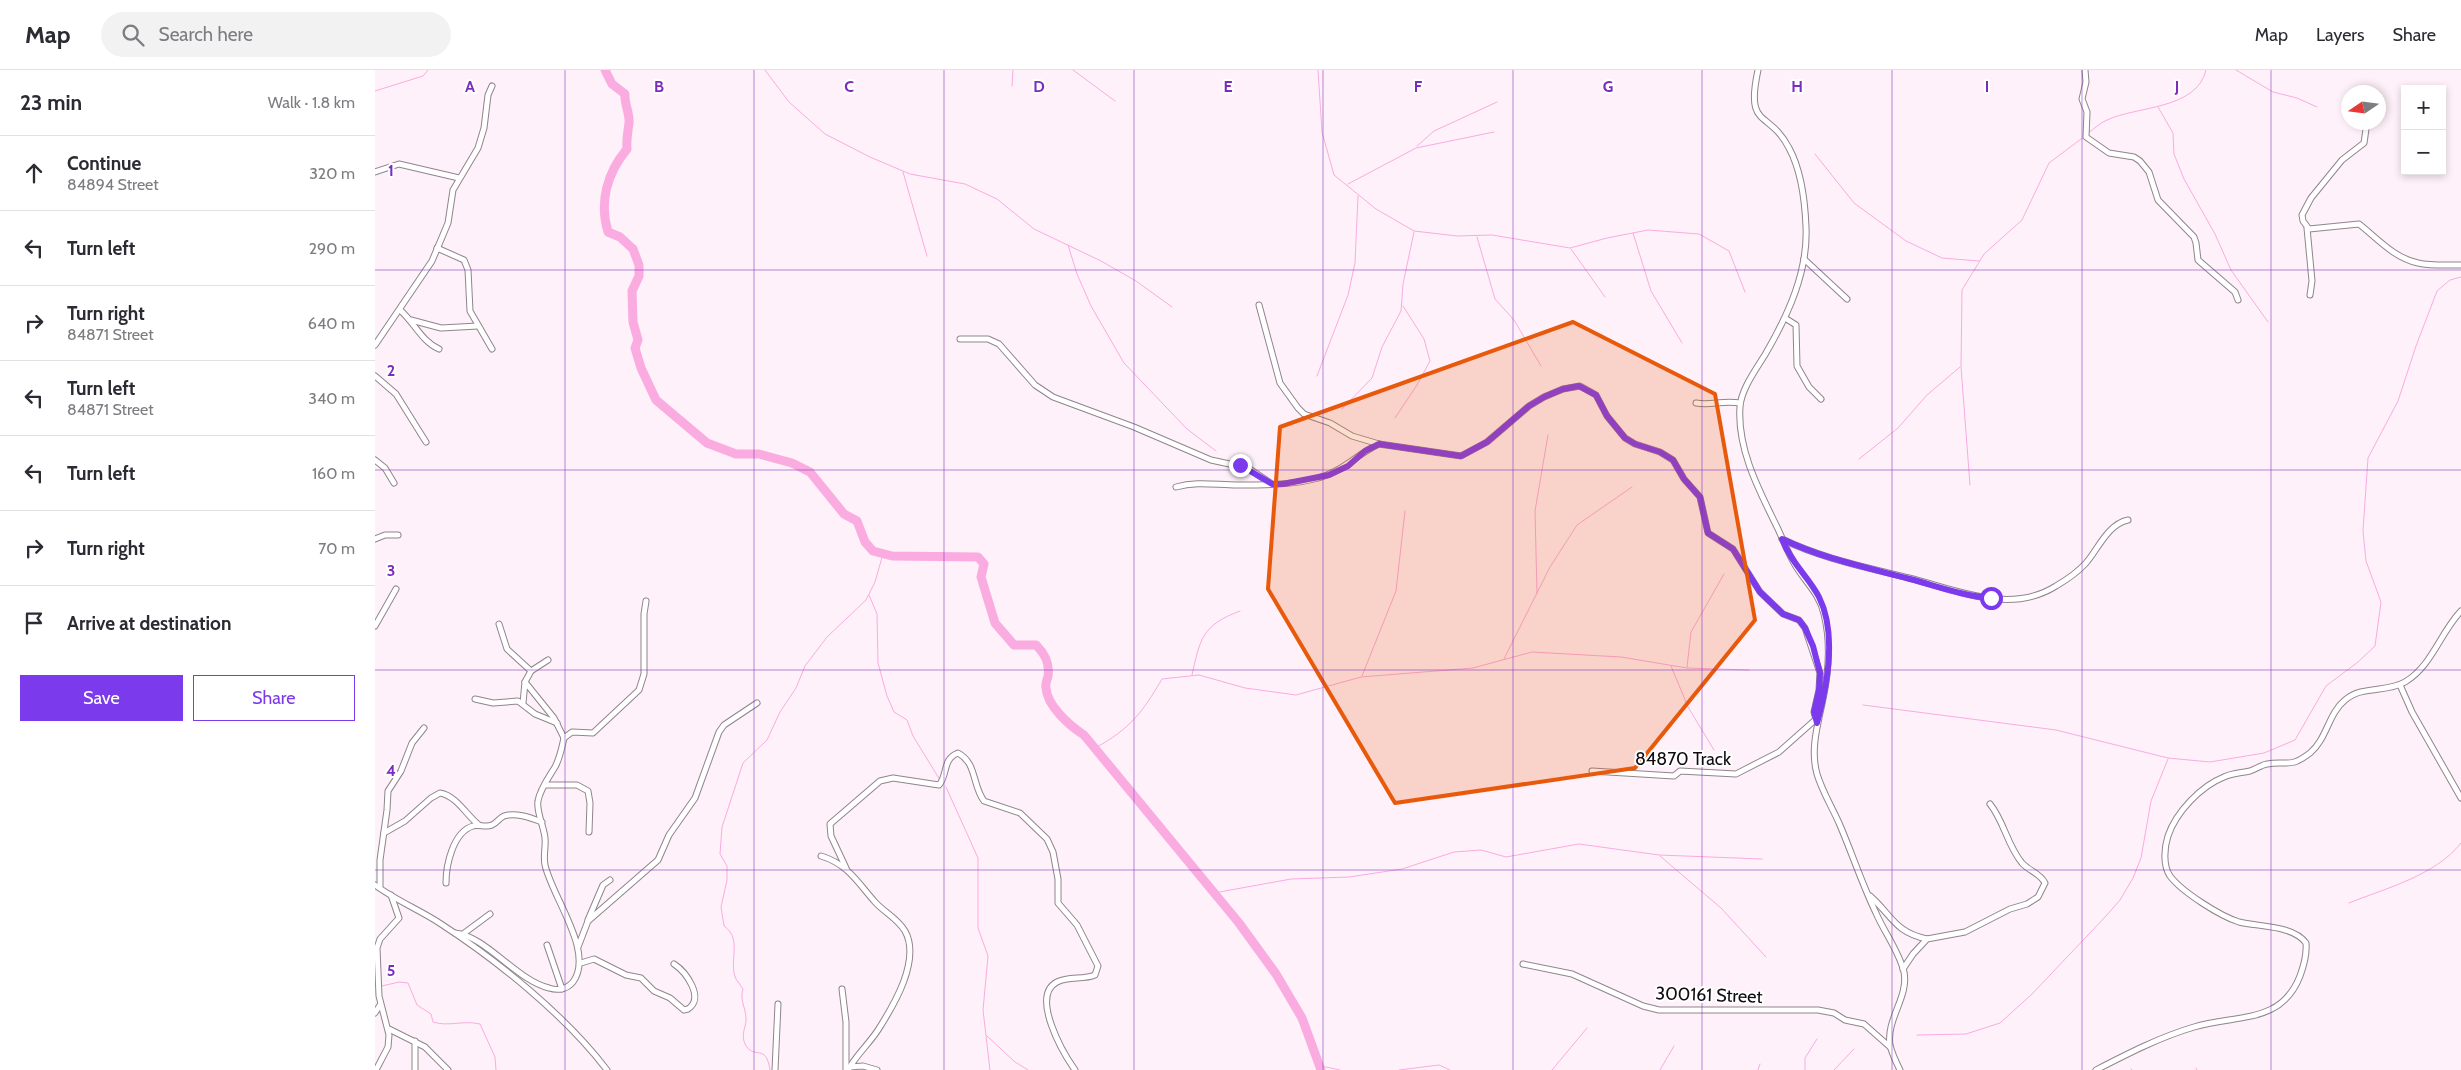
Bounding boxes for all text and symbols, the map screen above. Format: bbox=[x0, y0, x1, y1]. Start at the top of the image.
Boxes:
search box bbox=[101, 12, 451, 57]
text: Map bbox=[25, 20, 71, 49]
icon: search bbox=[119, 21, 147, 49]
text: Search here bbox=[159, 23, 253, 46]
text: Map bbox=[2255, 24, 2288, 46]
text: Layers bbox=[2316, 24, 2365, 46]
text: Share bbox=[2393, 24, 2436, 46]
text: A bbox=[465, 77, 475, 96]
text: B bbox=[654, 77, 664, 96]
text: C bbox=[844, 77, 854, 96]
text: D bbox=[1033, 77, 1045, 96]
text: E bbox=[1223, 77, 1233, 96]
text: F bbox=[1414, 77, 1423, 96]
text: G bbox=[1603, 77, 1613, 96]
text: H bbox=[1791, 77, 1803, 96]
text: I bbox=[1985, 77, 1989, 96]
text: J bbox=[2174, 77, 2179, 96]
north arrow bbox=[2341, 85, 2386, 130]
map controls bbox=[2401, 85, 2446, 175]
button: + bbox=[2401, 85, 2446, 130]
text: 23 min bbox=[20, 90, 82, 115]
text: Walk · 1.8 km bbox=[268, 93, 355, 112]
button: − bbox=[2401, 130, 2446, 175]
text: Continue bbox=[67, 152, 141, 175]
icon: ahead bbox=[20, 159, 48, 187]
text: 1 bbox=[388, 161, 394, 180]
text: 320 m bbox=[309, 164, 355, 183]
text: 84894 Street bbox=[67, 175, 159, 194]
icon: left bbox=[20, 234, 48, 262]
text: Turn left bbox=[67, 237, 135, 260]
text: 290 m bbox=[309, 239, 355, 258]
text: Turn right bbox=[67, 302, 145, 325]
icon: right bbox=[20, 309, 48, 337]
text: 640 m bbox=[308, 314, 355, 333]
text: 84871 Street bbox=[67, 325, 154, 344]
text: 2 bbox=[387, 361, 395, 380]
text: Turn left bbox=[67, 377, 135, 400]
icon: left bbox=[20, 384, 48, 412]
text: 340 m bbox=[308, 389, 355, 408]
text: 84871 Street bbox=[67, 400, 154, 419]
route end bbox=[1229, 454, 1252, 477]
icon: left bbox=[20, 459, 48, 487]
text: Turn left bbox=[67, 462, 135, 485]
text: 160 m bbox=[312, 464, 355, 483]
icon: right bbox=[20, 534, 48, 562]
text: Turn right bbox=[67, 537, 145, 560]
text: 70 m bbox=[318, 539, 355, 558]
text: 3 bbox=[387, 561, 395, 580]
route start bbox=[1980, 587, 2003, 610]
icon: arrive bbox=[20, 609, 48, 637]
text: Arrive at destination bbox=[67, 612, 231, 635]
button: Save bbox=[20, 675, 183, 721]
button: Share bbox=[193, 675, 355, 721]
street label: 84870 Track bbox=[1635, 748, 1732, 770]
text: 4 bbox=[386, 761, 396, 780]
text: 5 bbox=[387, 961, 395, 980]
street label: 300161 Street bbox=[1655, 982, 1763, 1008]

